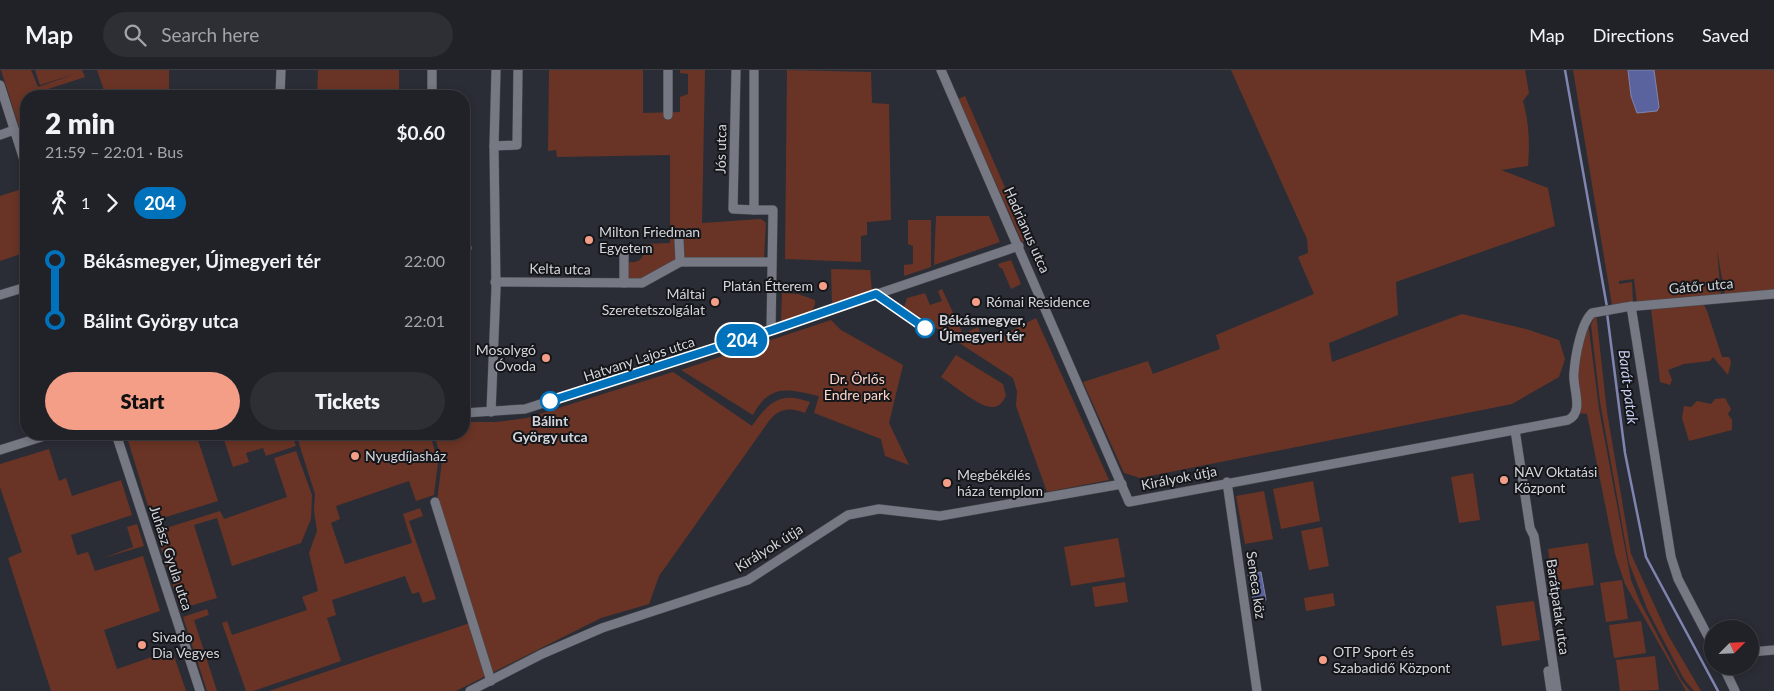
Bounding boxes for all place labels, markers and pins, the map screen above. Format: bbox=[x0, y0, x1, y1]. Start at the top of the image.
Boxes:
place label: Milton Friedman Egyetem bbox=[599, 223, 700, 256]
marker: Milton Friedman Egyetem bbox=[583, 234, 595, 246]
place label: Platán Étterem bbox=[723, 277, 813, 294]
marker: Platán Étterem bbox=[817, 280, 829, 292]
place label: Máltai Szeretetszolgálat bbox=[602, 285, 705, 318]
place label: Római Residence bbox=[986, 293, 1090, 310]
marker: Máltai Szeretetszolgálat bbox=[709, 296, 721, 308]
marker: Római Residence bbox=[970, 296, 982, 308]
place label: Békásmegyer, Újmegyeri tér bbox=[939, 311, 1026, 344]
marker: Békásmegyer, Újmegyeri tér bbox=[915, 318, 935, 338]
place label: Mosolygó Óvoda bbox=[476, 341, 536, 374]
marker: Mosolygó Óvoda bbox=[540, 352, 552, 364]
marker: Bálint György utca bbox=[540, 391, 560, 411]
place label: Bálint György utca bbox=[513, 412, 588, 445]
place label: Nyugdíjasház bbox=[365, 447, 446, 464]
marker: Nyugdíjasház bbox=[349, 450, 361, 462]
place label: NAV Oktatási Központ bbox=[1514, 463, 1597, 496]
place label: Megbékélés háza templom bbox=[957, 466, 1043, 499]
marker: NAV Oktatási Központ bbox=[1498, 474, 1510, 486]
marker: Megbékélés háza templom bbox=[941, 477, 953, 489]
place label: Sivado Dia Vegyes bbox=[152, 628, 219, 661]
marker: Sivado Dia Vegyes bbox=[136, 639, 148, 651]
place label: OTP Sport és Szabadidő Központ bbox=[1333, 643, 1450, 676]
marker: OTP Sport és Szabadidő Központ bbox=[1317, 654, 1329, 666]

